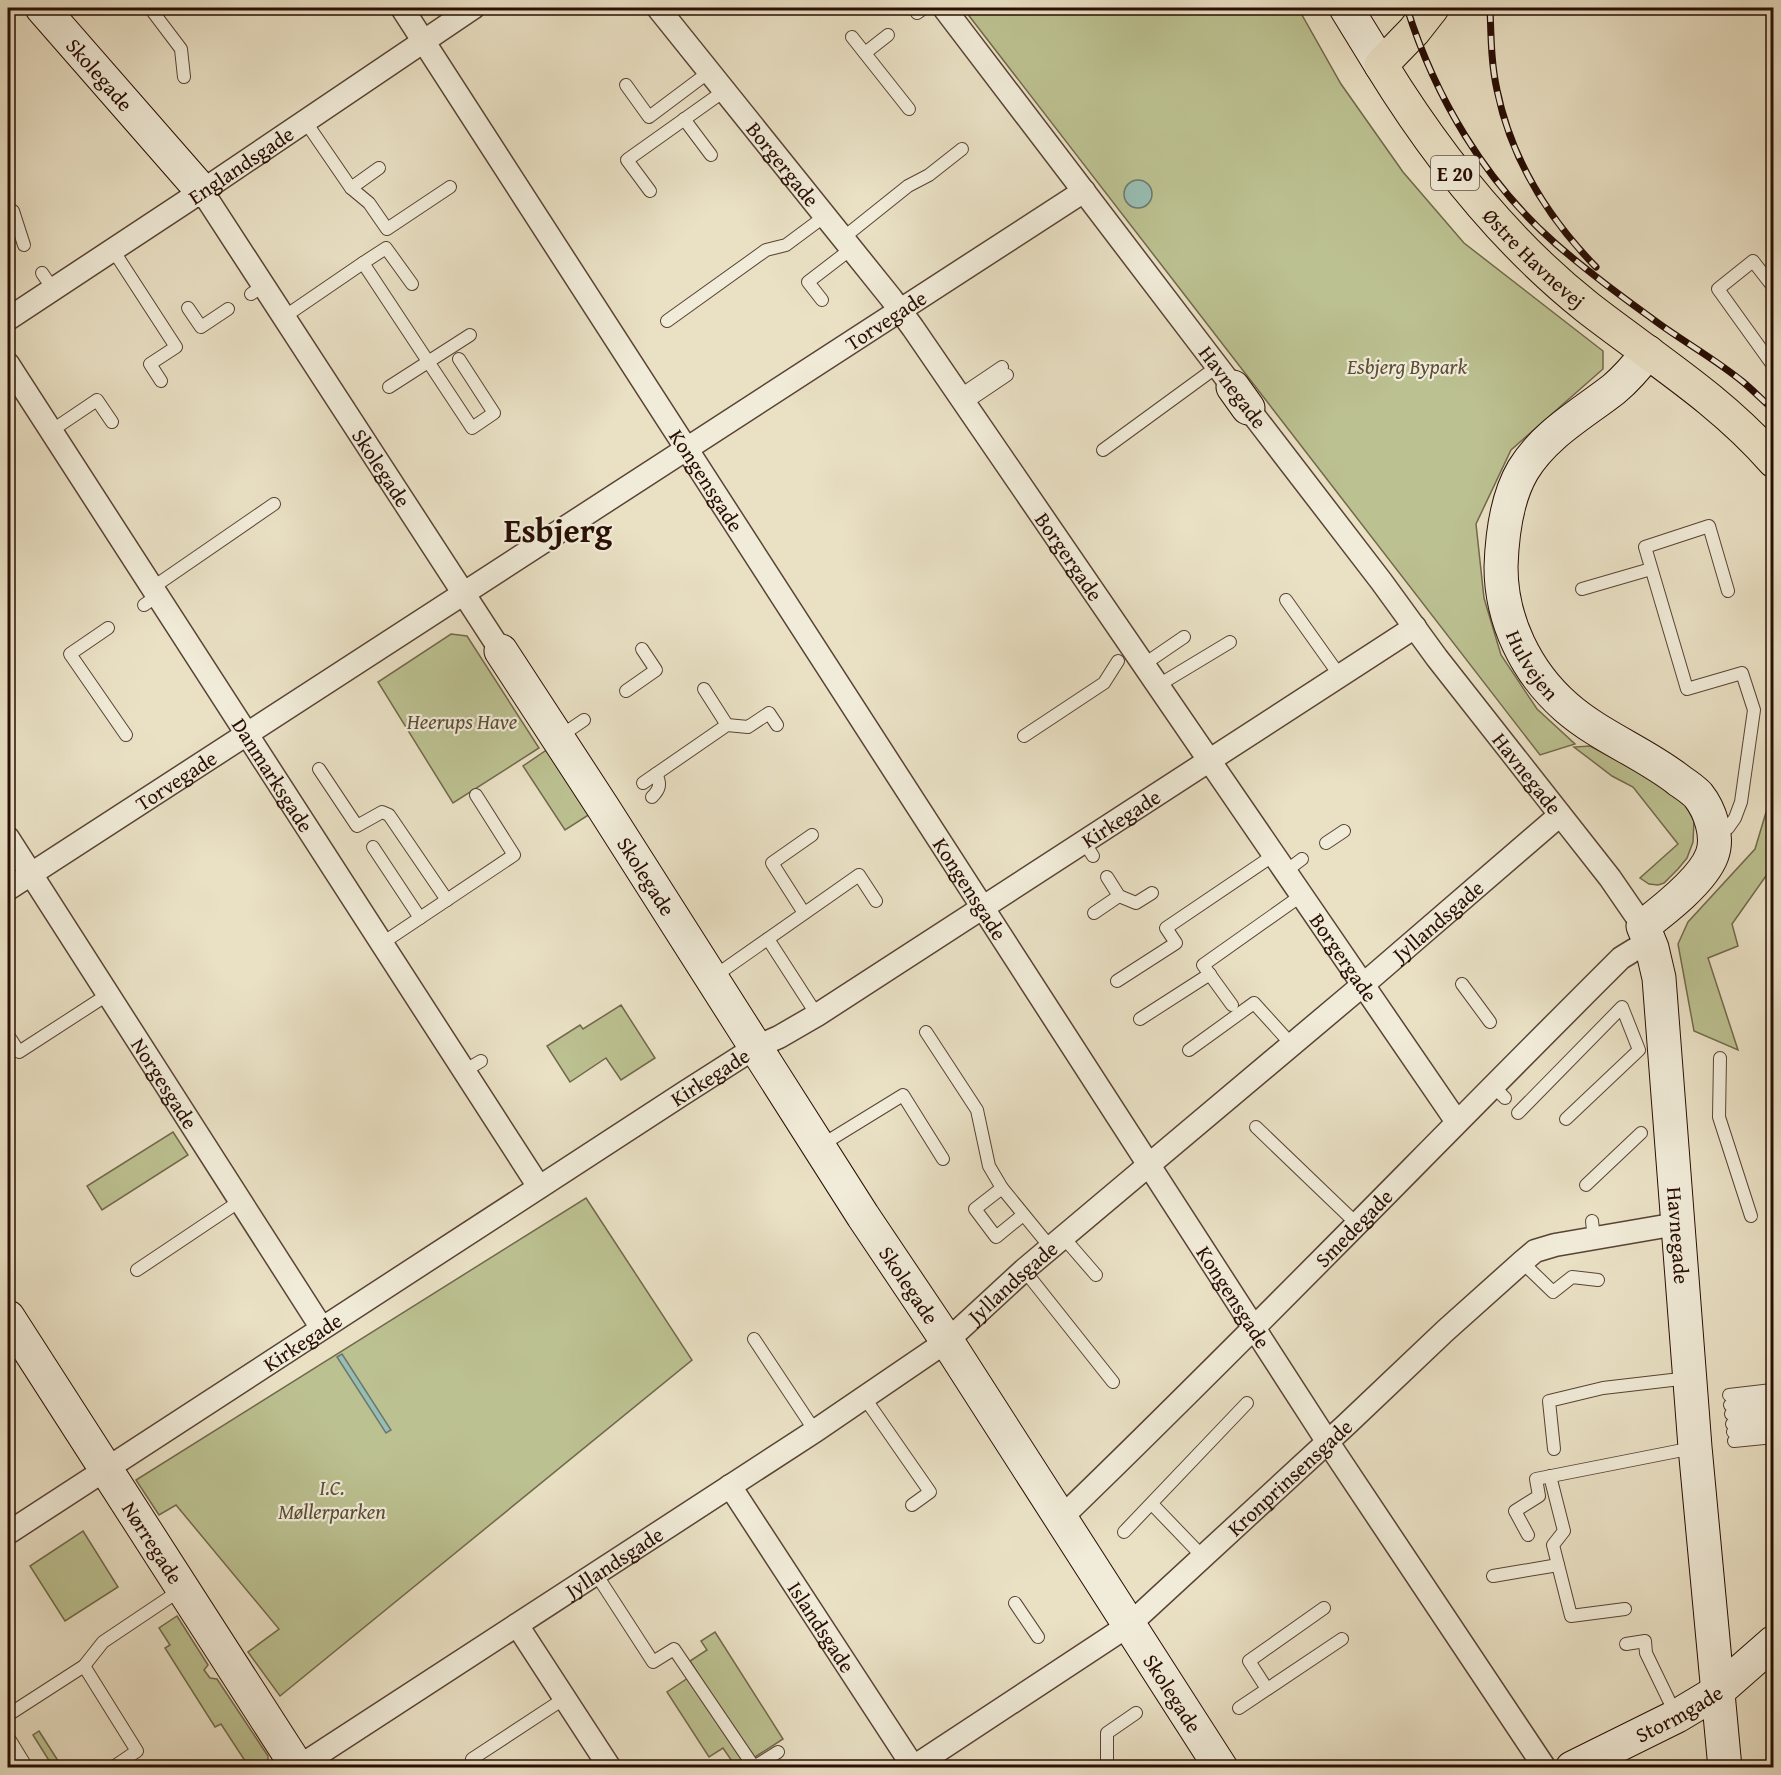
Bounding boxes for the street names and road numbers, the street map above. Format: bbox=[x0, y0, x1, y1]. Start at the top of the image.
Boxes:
street label: Skolegade bbox=[59, 31, 141, 118]
street label: Borgergade bbox=[739, 115, 827, 213]
street label: Englandsgade bbox=[182, 118, 300, 212]
road number: E 20 bbox=[1431, 156, 1479, 190]
street label: Østre Havnevej bbox=[1476, 201, 1592, 315]
street label: Torvegade bbox=[839, 282, 933, 358]
street label: Havnegade bbox=[1191, 339, 1275, 435]
street label: Skolegade bbox=[345, 422, 419, 513]
street label: Kongensgade bbox=[662, 423, 752, 538]
street label: Borgergade bbox=[1028, 506, 1111, 607]
street label: Hulvejen bbox=[1499, 625, 1567, 707]
street label: Danmarksgade bbox=[225, 712, 322, 838]
street label: Havnegade bbox=[1485, 725, 1570, 821]
street label: Torvegade bbox=[129, 742, 223, 818]
street label: Kirkegade bbox=[1075, 781, 1166, 855]
street label: Skolegade bbox=[610, 830, 684, 922]
street label: Kongensgade bbox=[926, 831, 1015, 946]
street label: Jyllandsgade bbox=[1383, 872, 1490, 971]
street label: Borgergade bbox=[1303, 907, 1386, 1008]
street label: Norgesgade bbox=[124, 1031, 206, 1135]
street label: Kirkegade bbox=[664, 1040, 755, 1114]
street label: Smedegade bbox=[1307, 1181, 1400, 1274]
street label: Havnegade bbox=[1660, 1186, 1698, 1285]
street label: Jyllandsgade bbox=[958, 1233, 1064, 1332]
street label: Kongensgade bbox=[1189, 1239, 1279, 1354]
street label: Skolegade bbox=[872, 1240, 947, 1330]
street label: Kirkegade bbox=[257, 1304, 348, 1379]
street label: Kronprinsensgade bbox=[1220, 1411, 1359, 1543]
street label: Nørregade bbox=[115, 1495, 191, 1590]
street label: Jyllandsgade bbox=[556, 1518, 669, 1607]
street label: Islandsgade bbox=[781, 1575, 863, 1679]
street label: Skolegade bbox=[1136, 1648, 1210, 1739]
street label: Stormgade bbox=[1630, 1677, 1729, 1750]

